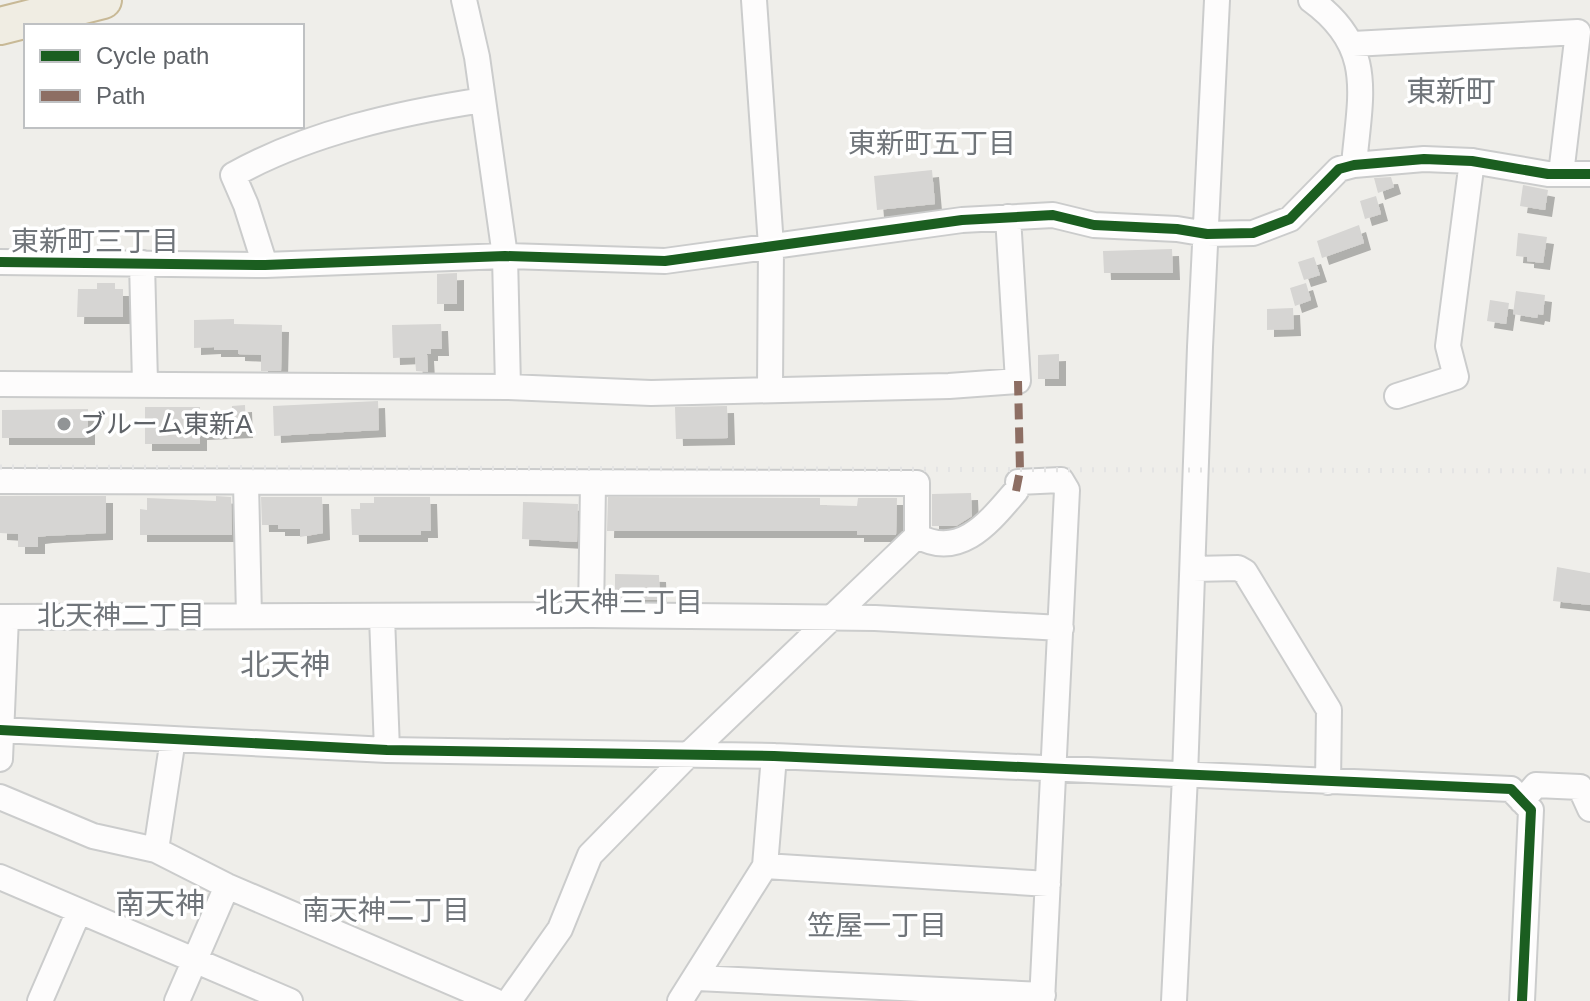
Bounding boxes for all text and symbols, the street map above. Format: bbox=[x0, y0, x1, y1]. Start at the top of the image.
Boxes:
legend bbox=[24, 24, 304, 128]
text: Cycle path bbox=[96, 42, 209, 69]
district label: 東新町 bbox=[1406, 75, 1496, 108]
text: Path bbox=[96, 82, 145, 109]
district label: 東新町五丁目 bbox=[848, 128, 1016, 159]
district label: 東新町三丁目 bbox=[11, 226, 179, 257]
place label: ブルーム東新A bbox=[80, 409, 253, 439]
marker: ブルーム東新A bbox=[55, 415, 73, 433]
district label: 北天神三丁目 bbox=[535, 587, 703, 618]
district label: 北天神二丁目 bbox=[37, 600, 205, 631]
district label: 北天神 bbox=[240, 648, 330, 681]
district label: 南天神 bbox=[115, 887, 205, 920]
district label: 南天神二丁目 bbox=[302, 895, 470, 926]
district label: 笠屋一丁目 bbox=[807, 910, 947, 941]

